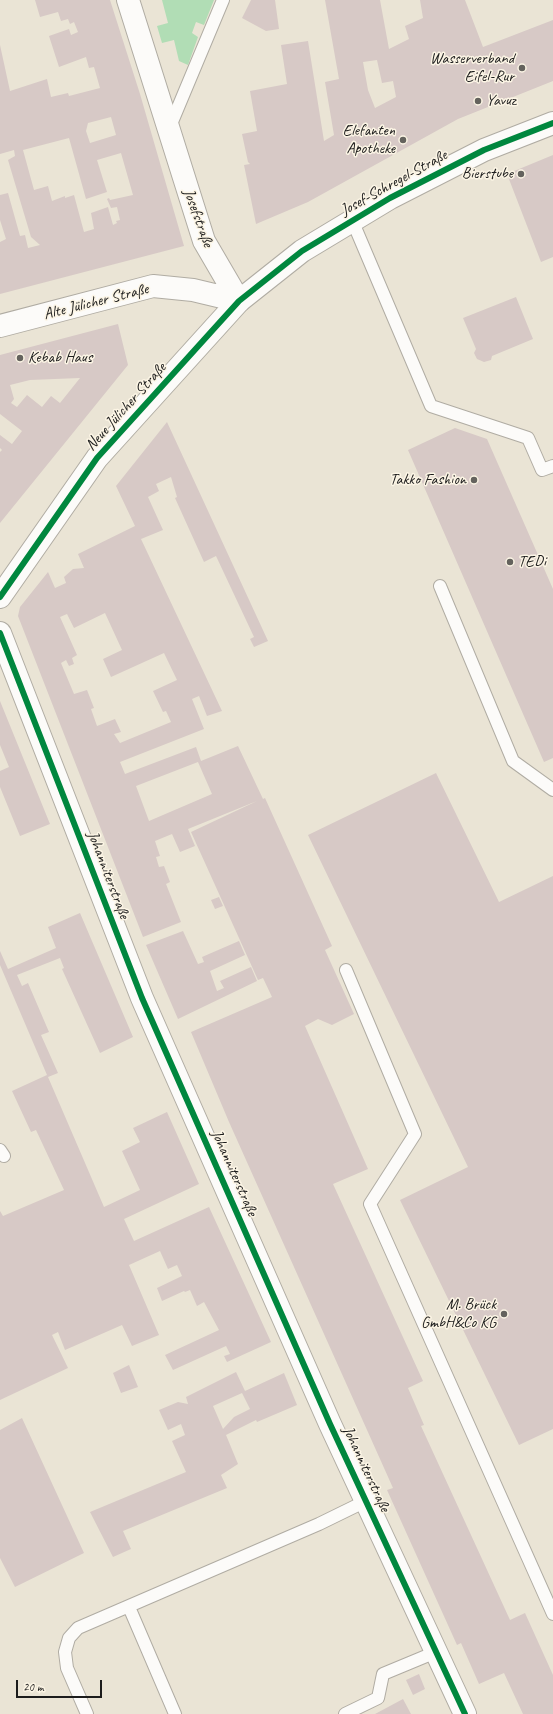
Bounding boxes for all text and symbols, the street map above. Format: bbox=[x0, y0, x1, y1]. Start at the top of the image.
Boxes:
place label: Wasserverband Eifel-Rur bbox=[430, 49, 514, 87]
marker: Wasserverband Eifel-Rur bbox=[517, 63, 527, 73]
place label: Yavuz bbox=[486, 91, 516, 111]
marker: Yavuz bbox=[473, 96, 483, 106]
place label: Elefanten Apotheke bbox=[343, 121, 395, 159]
marker: Elefanten Apotheke bbox=[398, 135, 408, 145]
street label: Josef-Schregel-Straße bbox=[337, 146, 451, 220]
place label: Bierstube bbox=[462, 164, 513, 184]
marker: Bierstube bbox=[516, 169, 526, 179]
street label: Josefstraße bbox=[179, 186, 217, 250]
street label: Alte Jülicher Straße bbox=[42, 280, 150, 324]
place label: Kebab Haus bbox=[28, 348, 92, 368]
marker: Kebab Haus bbox=[15, 353, 25, 363]
street label: Neue Jülicher Straße bbox=[81, 359, 171, 455]
place label: Takko Fashion bbox=[390, 470, 466, 490]
marker: Takko Fashion bbox=[469, 475, 479, 485]
place label: TEDi bbox=[518, 552, 546, 572]
marker: TEDi bbox=[505, 557, 515, 567]
street label: Johanniterstraße bbox=[82, 828, 134, 922]
street label: Johanniterstraße bbox=[206, 1127, 262, 1219]
place label: M. Brück GmbH&Co KG bbox=[421, 1295, 496, 1333]
marker: M. Brück GmbH&Co KG bbox=[499, 1309, 509, 1319]
street label: Johanniterstraße bbox=[338, 1423, 394, 1515]
scale bar bbox=[18, 1672, 104, 1698]
text: 20 m bbox=[23, 1679, 43, 1695]

